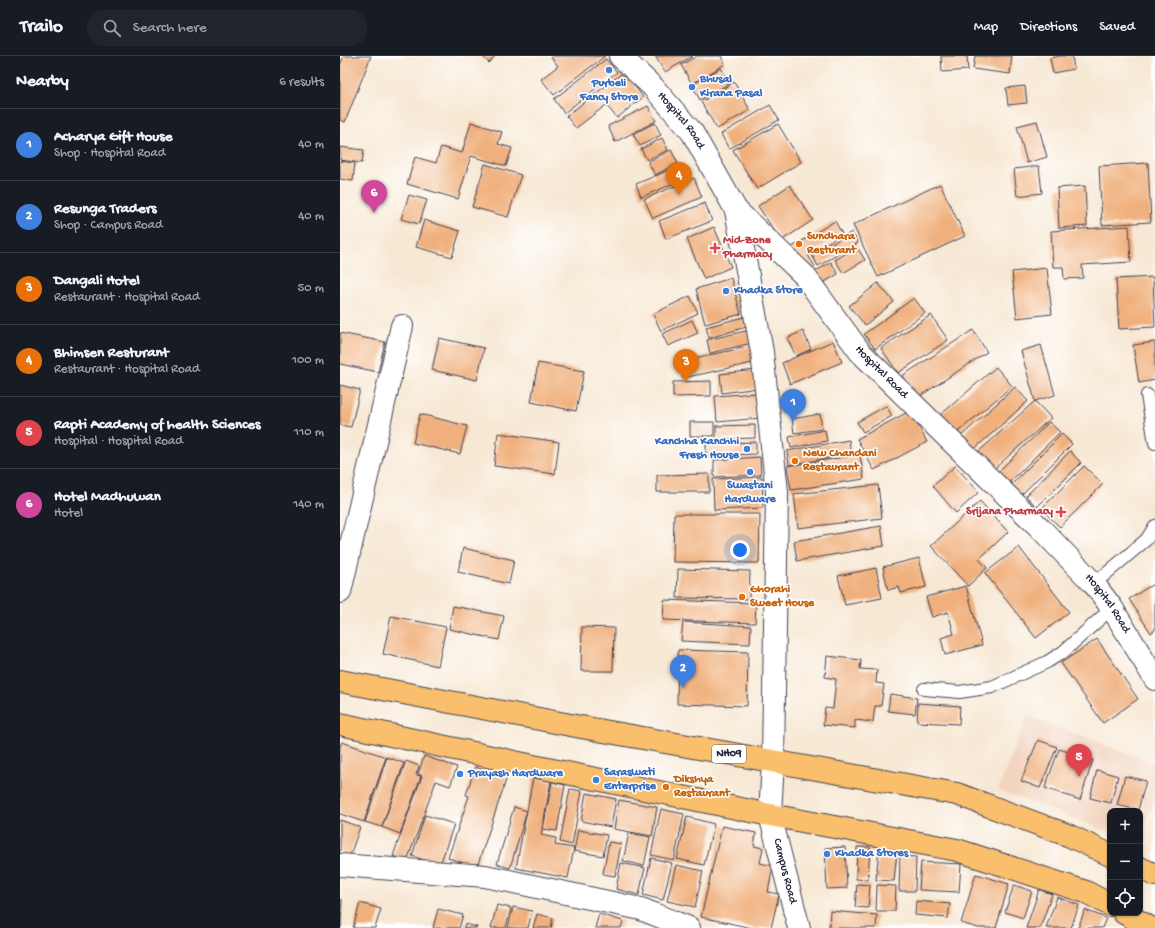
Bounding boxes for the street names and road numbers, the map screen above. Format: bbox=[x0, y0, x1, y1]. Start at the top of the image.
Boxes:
street label: Hospital Road bbox=[654, 89, 708, 153]
street label: Hospital Road bbox=[851, 344, 911, 402]
street label: Hospital Road bbox=[1081, 571, 1133, 637]
road number: NH09 bbox=[712, 745, 746, 763]
street label: Campus Road bbox=[769, 837, 800, 906]

